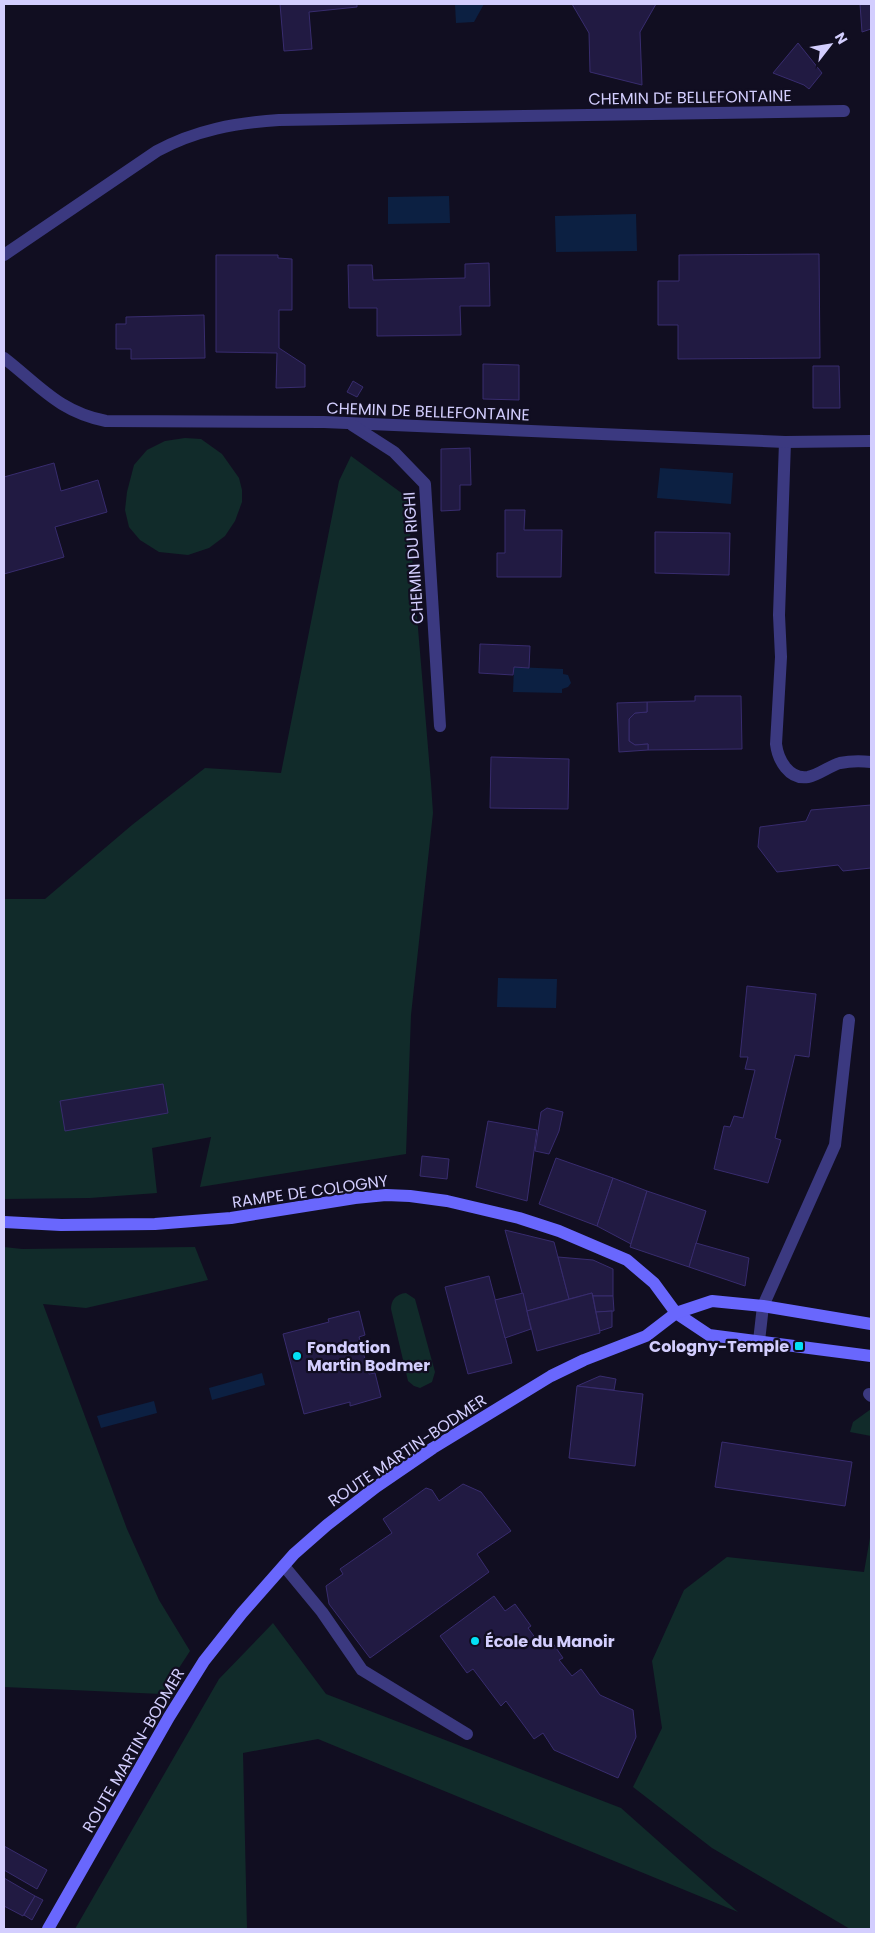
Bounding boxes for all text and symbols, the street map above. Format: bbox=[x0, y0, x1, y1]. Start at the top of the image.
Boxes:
north arrow bbox=[805, 20, 855, 70]
text: N bbox=[830, 29, 852, 48]
street label: CHEMIN DE BELLEFONTAINE bbox=[588, 84, 792, 111]
street label: CHEMIN DE BELLEFONTAINE bbox=[326, 396, 530, 427]
street label: CHEMIN DU RIGHI bbox=[397, 491, 430, 625]
street label: RAMPE DE COLOGNY bbox=[231, 1169, 390, 1214]
place label: Cologny-Temple bbox=[649, 1335, 789, 1358]
place label: Fondation Martin Bodmer bbox=[307, 1336, 430, 1377]
marker: Cologny-Temple bbox=[793, 1340, 805, 1352]
marker: Fondation Martin Bodmer bbox=[291, 1350, 303, 1362]
street label: ROUTE MARTIN-BODMER bbox=[324, 1389, 491, 1512]
place label: École du Manoir bbox=[485, 1630, 615, 1653]
marker: École du Manoir bbox=[469, 1635, 481, 1647]
street label: ROUTE MARTIN-BODMER bbox=[77, 1664, 190, 1837]

